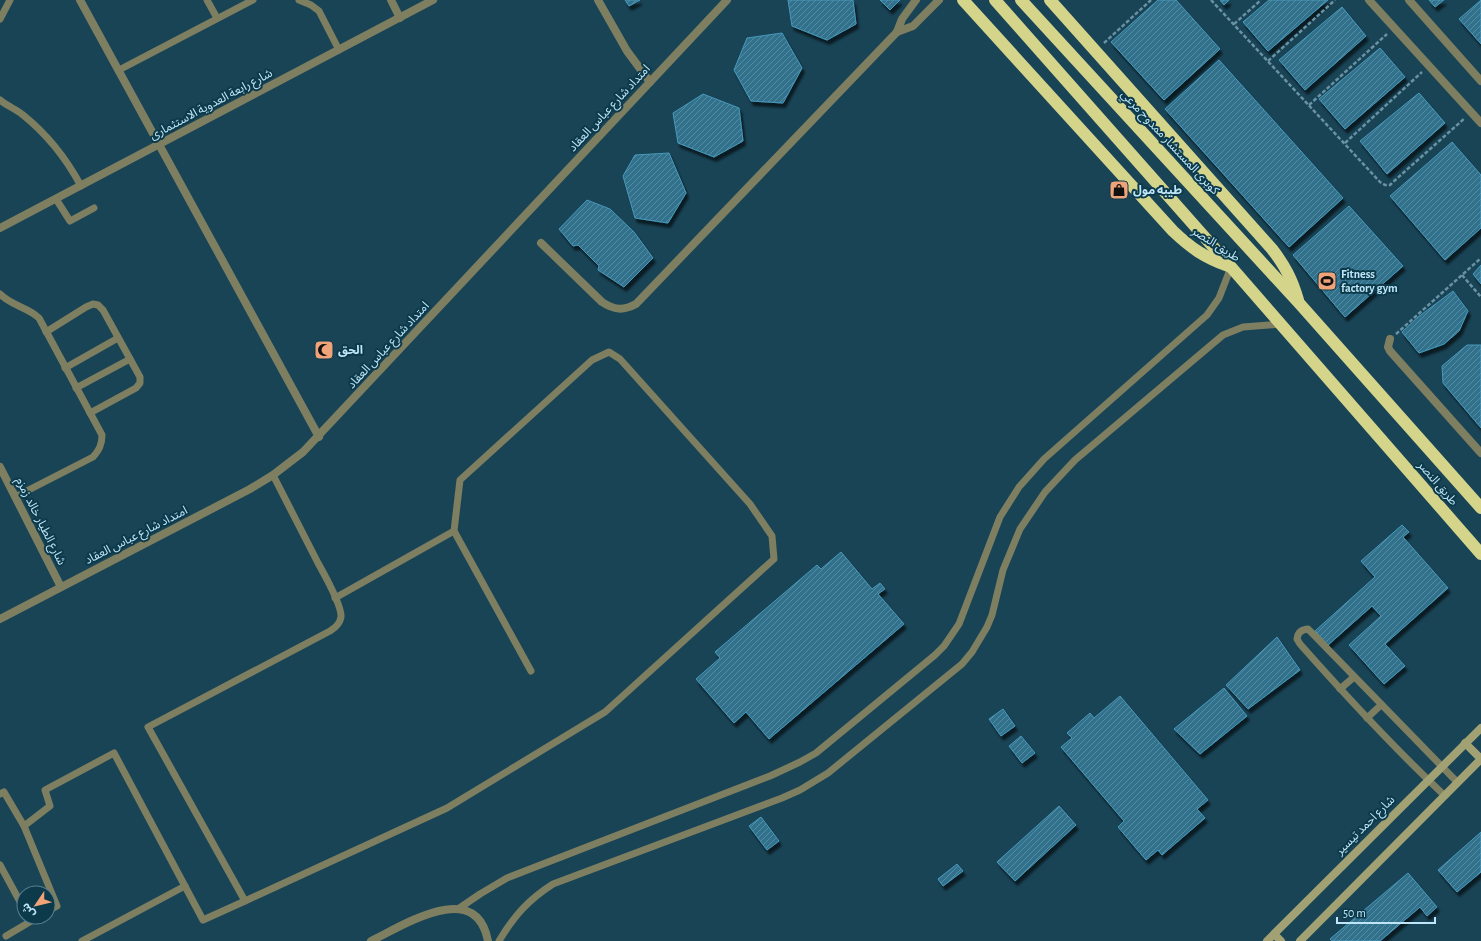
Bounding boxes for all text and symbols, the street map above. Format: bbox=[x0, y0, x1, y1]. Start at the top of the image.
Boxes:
street label: امتداد شارع عباس العقاد bbox=[566, 62, 654, 156]
street label: شارع رابعة العدوية الاستثمارى bbox=[148, 67, 276, 144]
street label: كوبرى المستشار ممدوح مرعي bbox=[1116, 88, 1222, 200]
shop icon: طيبه مول bbox=[1108, 179, 1130, 201]
place label: طيبه مول bbox=[1133, 184, 1182, 197]
street label: طريق النصر bbox=[1188, 224, 1242, 265]
place label: Fitness factory gym bbox=[1341, 268, 1398, 295]
sports icon: Fitness factory gym bbox=[1316, 270, 1338, 292]
street label: امتداد شارع عباس العقاد bbox=[345, 299, 433, 393]
mosque icon: الحق bbox=[313, 339, 335, 361]
place label: الحق bbox=[338, 344, 363, 357]
street label: طريق النصر bbox=[1414, 458, 1460, 509]
street label: شارع الطيار خالد زمزم bbox=[11, 475, 68, 568]
street label: امتداد شارع عباس العقاد bbox=[83, 504, 191, 569]
street label: شارع احمد تيسير bbox=[1332, 793, 1399, 860]
north arrow bbox=[16, 885, 56, 925]
scale bar bbox=[1337, 899, 1435, 925]
text: ش bbox=[19, 901, 38, 920]
text: 50 m bbox=[1343, 907, 1366, 919]

